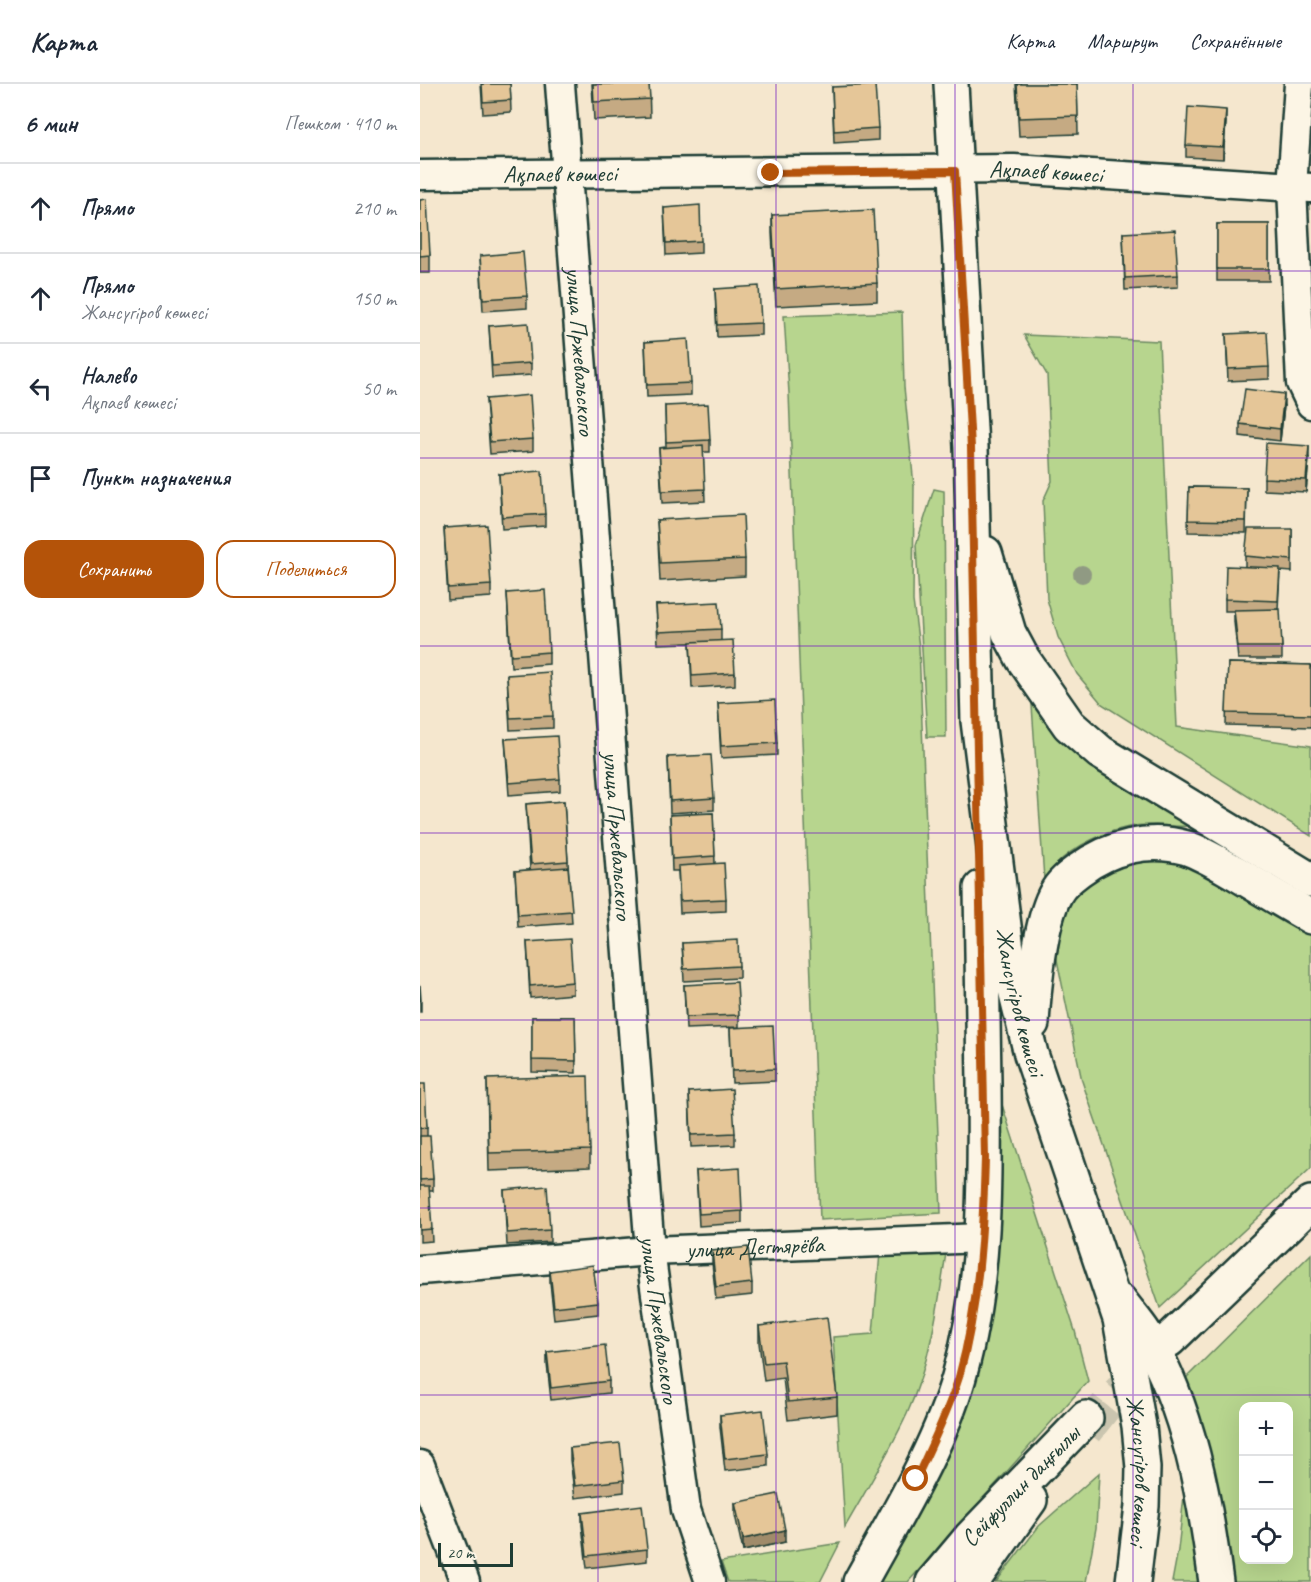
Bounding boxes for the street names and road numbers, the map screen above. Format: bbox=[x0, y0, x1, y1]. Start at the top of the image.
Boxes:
street label: Ақпаев көшесі bbox=[989, 154, 1106, 190]
street label: Ақпаев көшесі bbox=[503, 158, 620, 189]
street label: улица Пржевальского bbox=[559, 264, 602, 438]
street label: улица Пржевальского bbox=[596, 749, 640, 923]
street label: Жансүгіров көшесі bbox=[989, 926, 1053, 1082]
street label: улица Дегтярёва bbox=[684, 1229, 826, 1265]
street label: улица Пржевальского bbox=[634, 1233, 686, 1407]
street label: Жансүгіров көшесі bbox=[1119, 1393, 1158, 1550]
street label: Сейфуллин даңғылы bbox=[954, 1417, 1088, 1553]

